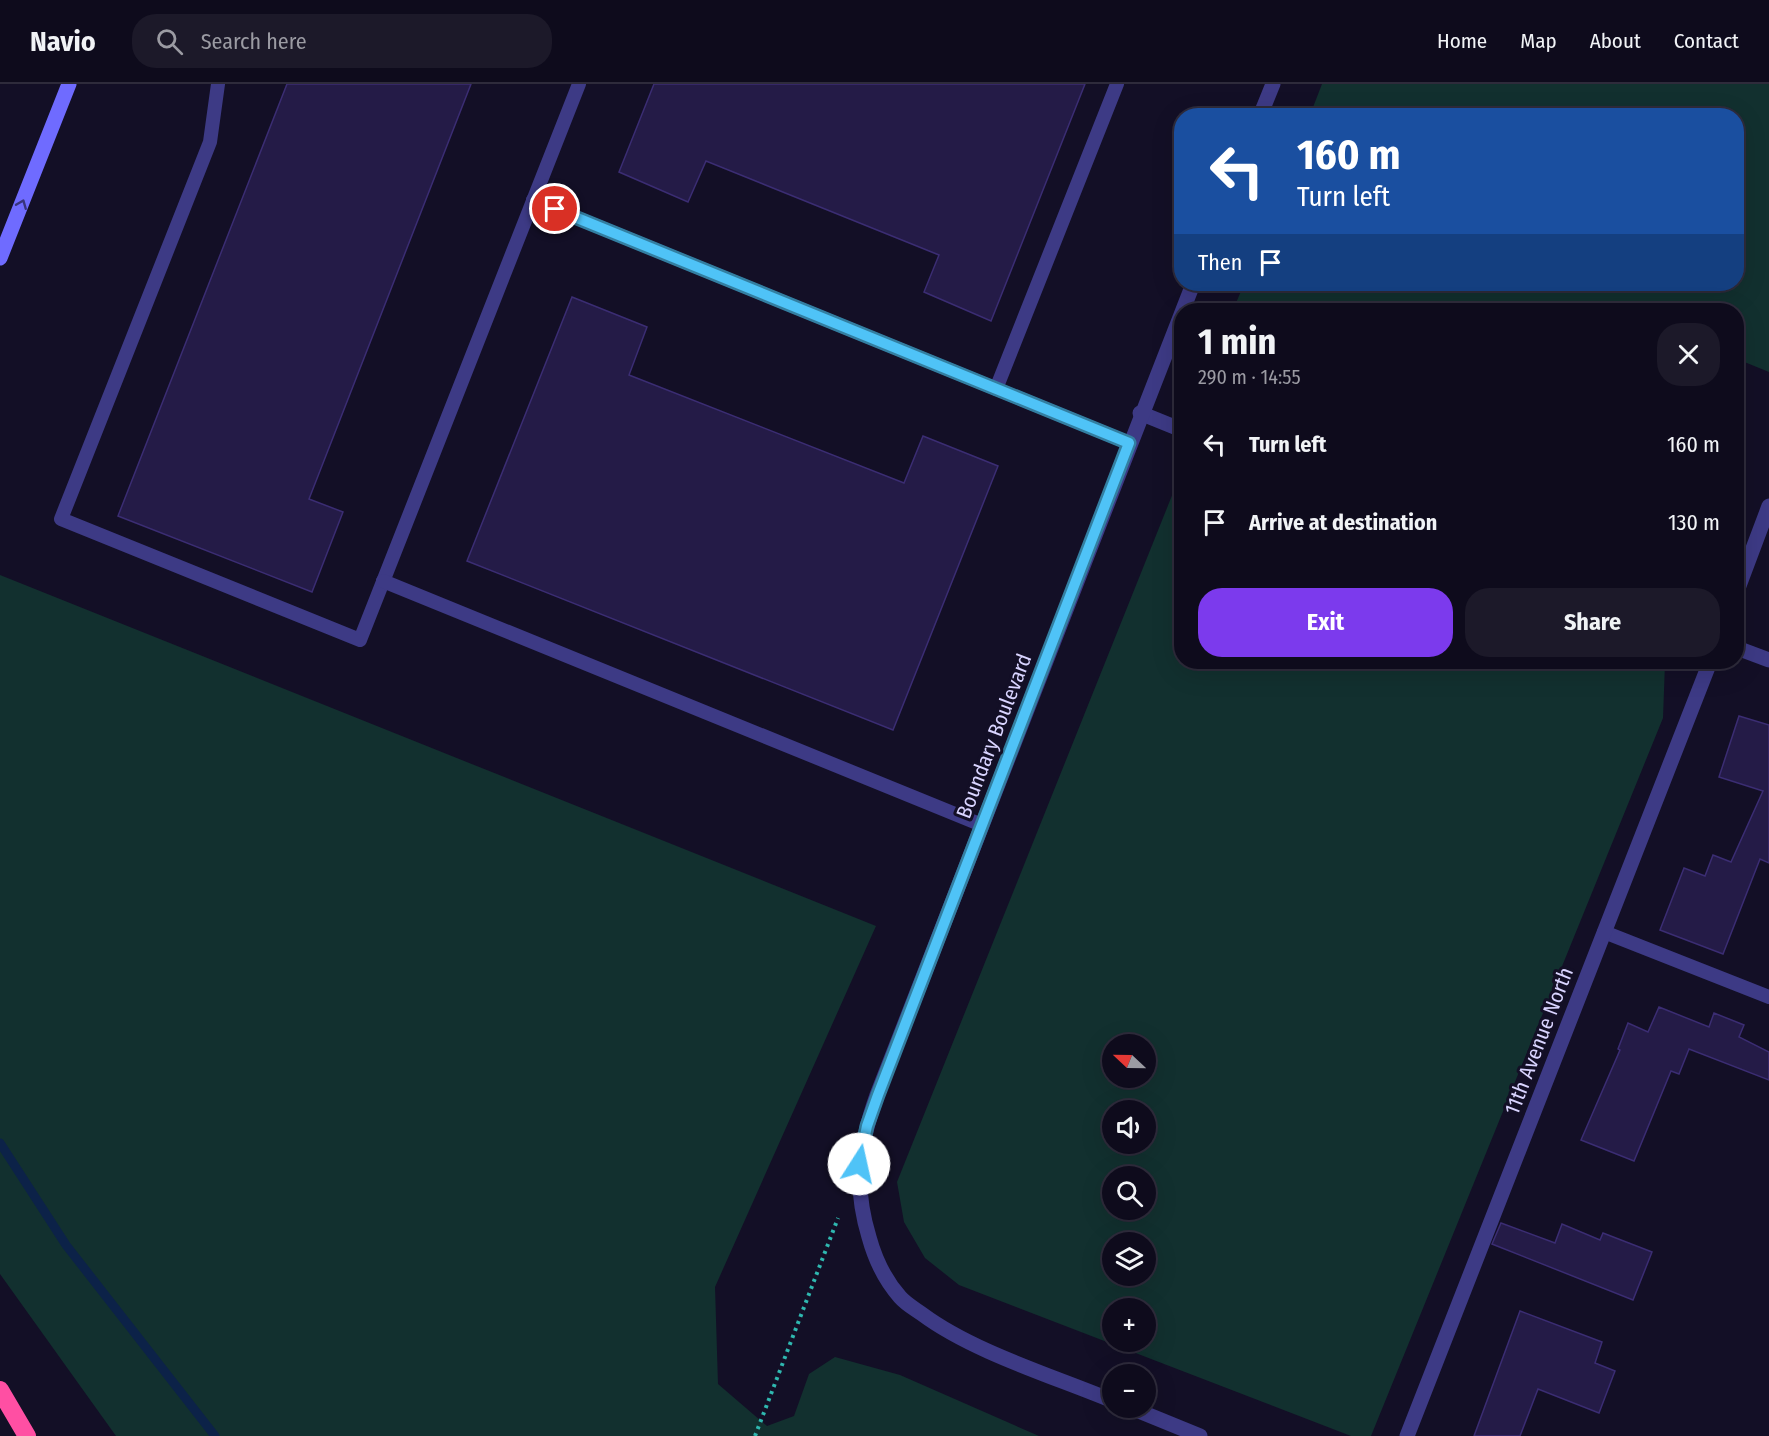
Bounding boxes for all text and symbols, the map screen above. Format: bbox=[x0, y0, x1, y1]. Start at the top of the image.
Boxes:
search box bbox=[132, 14, 552, 68]
text: Navio bbox=[30, 25, 96, 58]
icon: search bbox=[153, 25, 186, 58]
text: Search here bbox=[201, 28, 307, 55]
text: Home bbox=[1437, 28, 1487, 54]
text: Map bbox=[1520, 28, 1557, 54]
text: About bbox=[1590, 28, 1641, 54]
text: Contact bbox=[1674, 28, 1739, 54]
text: 160 m bbox=[1297, 130, 1400, 180]
icon: left bbox=[1198, 132, 1276, 210]
text: Turn left bbox=[1297, 181, 1390, 213]
pin bbox=[529, 183, 580, 234]
icon: arrive bbox=[538, 192, 571, 225]
one-way arrow bbox=[15, 199, 27, 210]
icon: arrive bbox=[1254, 246, 1287, 279]
text: Then bbox=[1198, 249, 1242, 276]
text: 1 min bbox=[1198, 320, 1276, 364]
button: close bbox=[1657, 323, 1720, 386]
text: 290 m · 14:55 bbox=[1198, 365, 1301, 389]
icon: left bbox=[1198, 428, 1231, 461]
text: Turn left bbox=[1249, 431, 1327, 458]
text: 160 m bbox=[1667, 431, 1720, 458]
icon: arrive bbox=[1198, 506, 1231, 539]
text: Arrive at destination bbox=[1249, 509, 1437, 536]
text: 130 m bbox=[1668, 509, 1720, 536]
button: Exit bbox=[1198, 588, 1453, 657]
button: Share bbox=[1465, 588, 1720, 657]
street label: Boundary Boulevard bbox=[951, 650, 1037, 822]
street label: 11th Avenue North bbox=[1499, 963, 1579, 1119]
north arrow bbox=[1102, 1034, 1156, 1088]
map controls bbox=[1102, 1034, 1156, 1418]
button: sound bbox=[1102, 1100, 1156, 1154]
position arrow bbox=[827, 1132, 891, 1196]
button: search bbox=[1102, 1166, 1156, 1220]
button: layers bbox=[1102, 1232, 1156, 1286]
button: + bbox=[1102, 1298, 1156, 1352]
button: − bbox=[1102, 1364, 1156, 1418]

